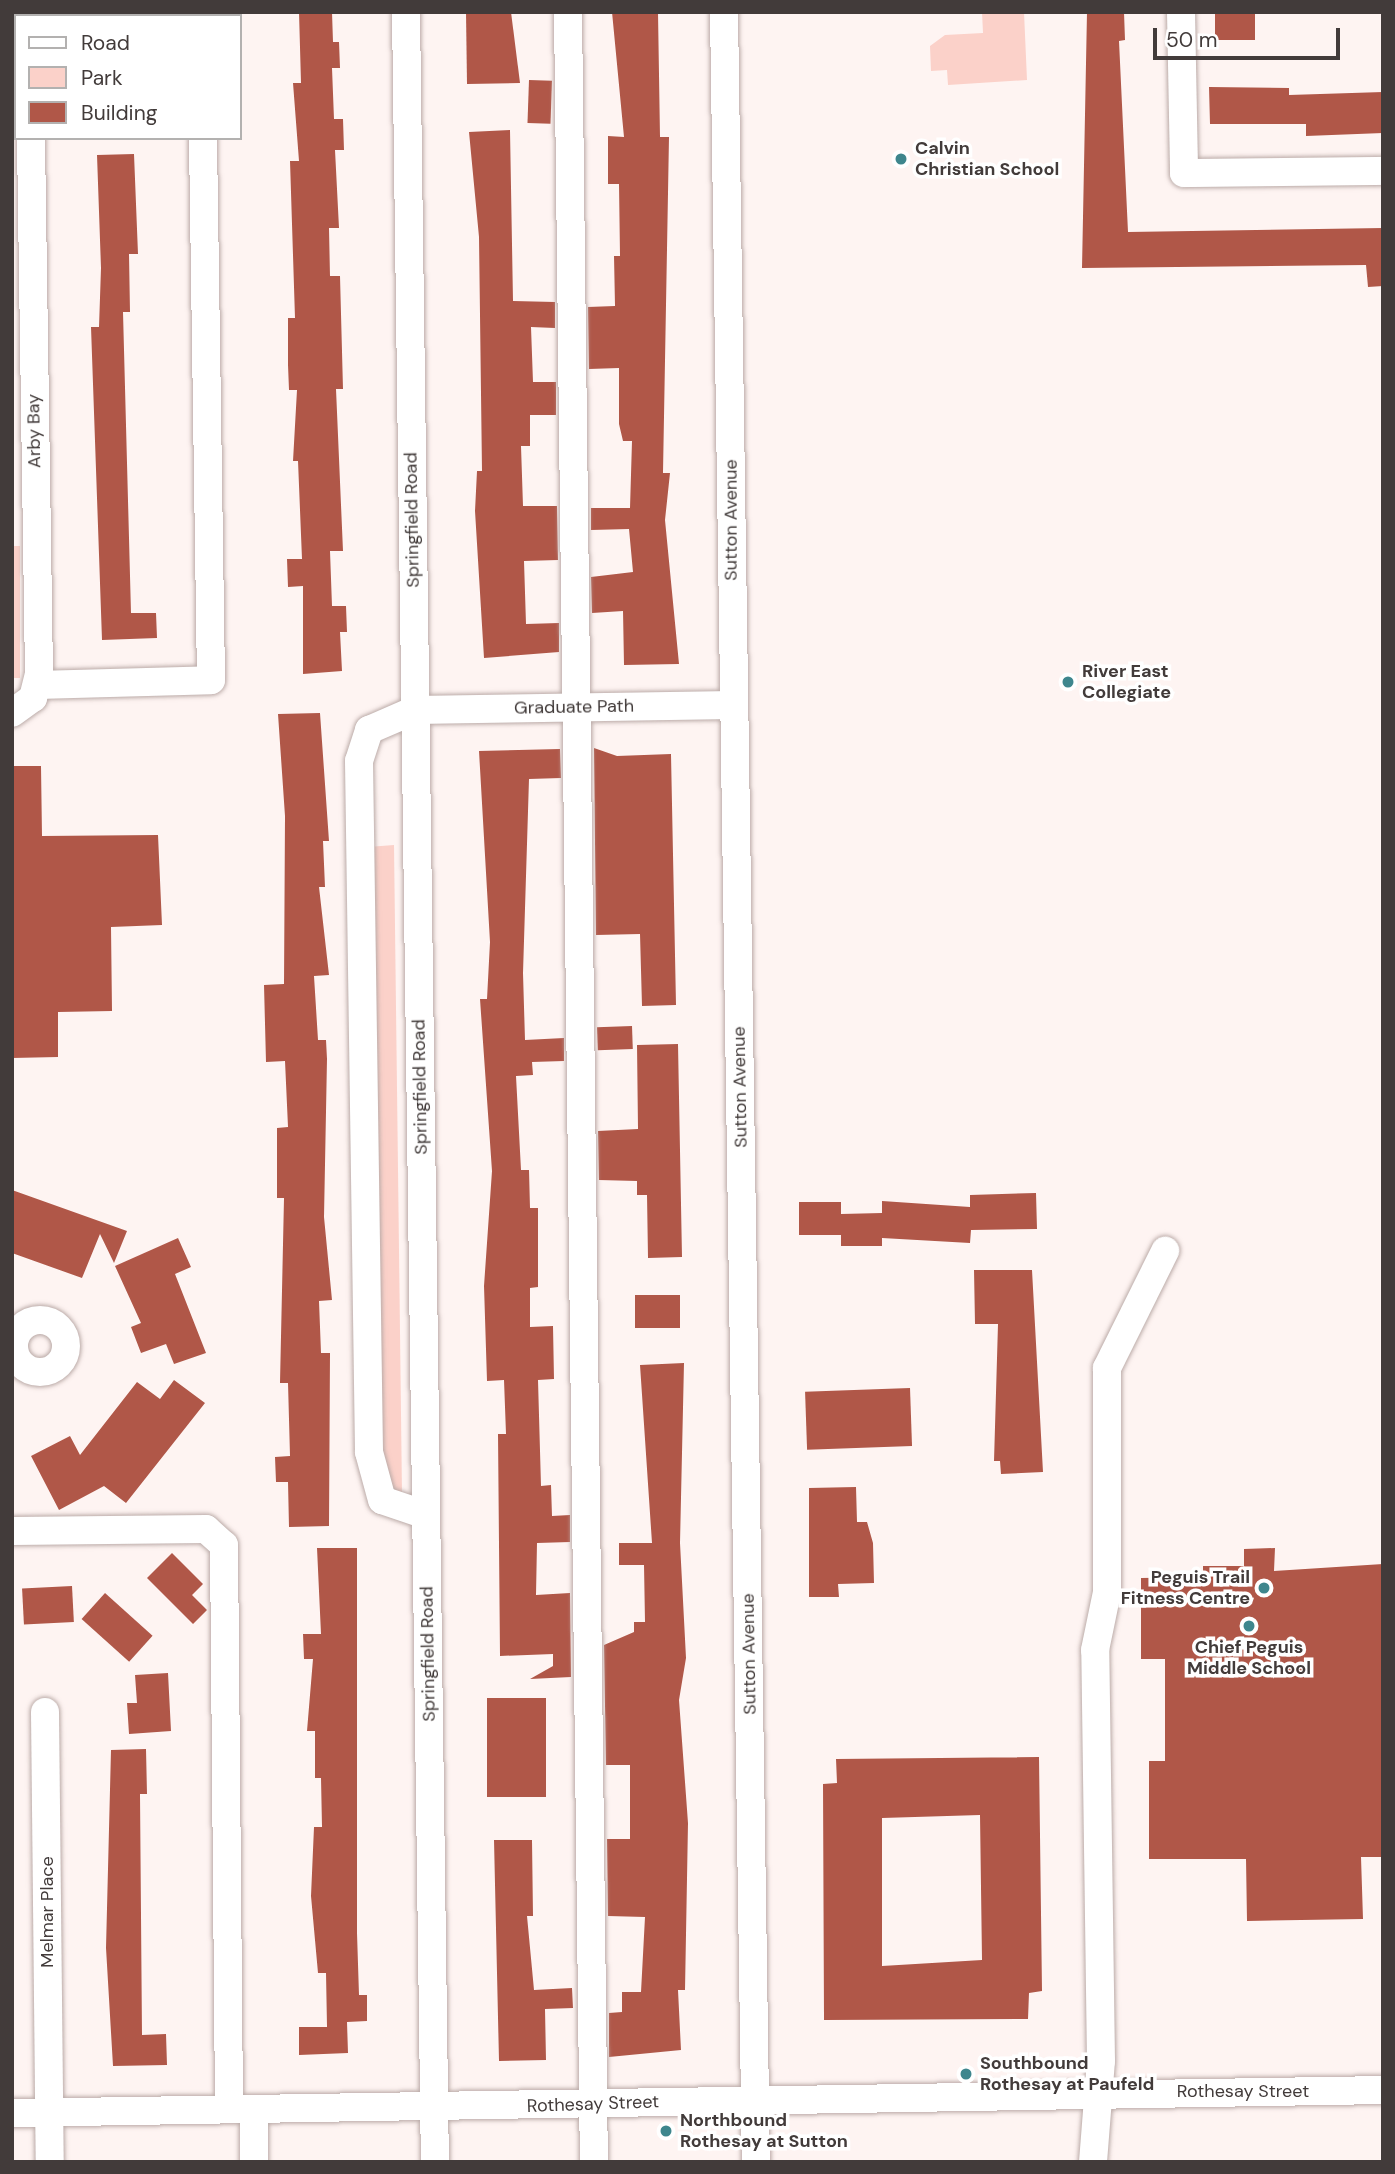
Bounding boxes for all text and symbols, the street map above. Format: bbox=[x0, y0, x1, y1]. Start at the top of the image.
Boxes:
legend bbox=[14, 14, 242, 140]
scale bar bbox=[1157, 14, 1344, 58]
text: 50 m bbox=[1166, 26, 1217, 54]
text: Road bbox=[81, 29, 130, 57]
text: Park bbox=[81, 64, 122, 92]
text: Building bbox=[81, 99, 157, 127]
place label: Calvin Christian School bbox=[915, 138, 1059, 180]
marker: Calvin Christian School bbox=[893, 151, 909, 167]
street label: Arby Bay bbox=[23, 394, 45, 468]
street label: Springfield Road bbox=[400, 452, 424, 588]
street label: Sutton Avenue bbox=[720, 459, 742, 581]
place label: River East Collegiate bbox=[1082, 661, 1171, 704]
marker: River East Collegiate bbox=[1060, 674, 1076, 690]
street label: Graduate Path bbox=[514, 695, 634, 719]
street label: Springfield Road bbox=[408, 1019, 432, 1155]
street label: Sutton Avenue bbox=[728, 1026, 752, 1148]
place label: Peguis Trail Fitness Centre bbox=[1121, 1567, 1250, 1610]
marker: Peguis Trail Fitness Centre bbox=[1256, 1580, 1272, 1596]
street label: Springfield Road bbox=[416, 1586, 440, 1722]
street label: Sutton Avenue bbox=[737, 1593, 761, 1715]
marker: Chief Peguis Middle School bbox=[1241, 1618, 1257, 1634]
place label: Chief Peguis Middle School bbox=[1187, 1637, 1311, 1680]
street label: Melmar Place bbox=[36, 1856, 58, 1968]
place label: Southbound Rothesay at Paufeld bbox=[980, 2053, 1154, 2096]
marker: Southbound Rothesay at Paufeld bbox=[958, 2066, 974, 2082]
street label: Rothesay Street bbox=[1177, 2080, 1309, 2102]
street label: Rothesay Street bbox=[526, 2091, 660, 2117]
place label: Northbound Rothesay at Sutton bbox=[680, 2110, 848, 2152]
marker: Northbound Rothesay at Sutton bbox=[658, 2123, 674, 2139]

